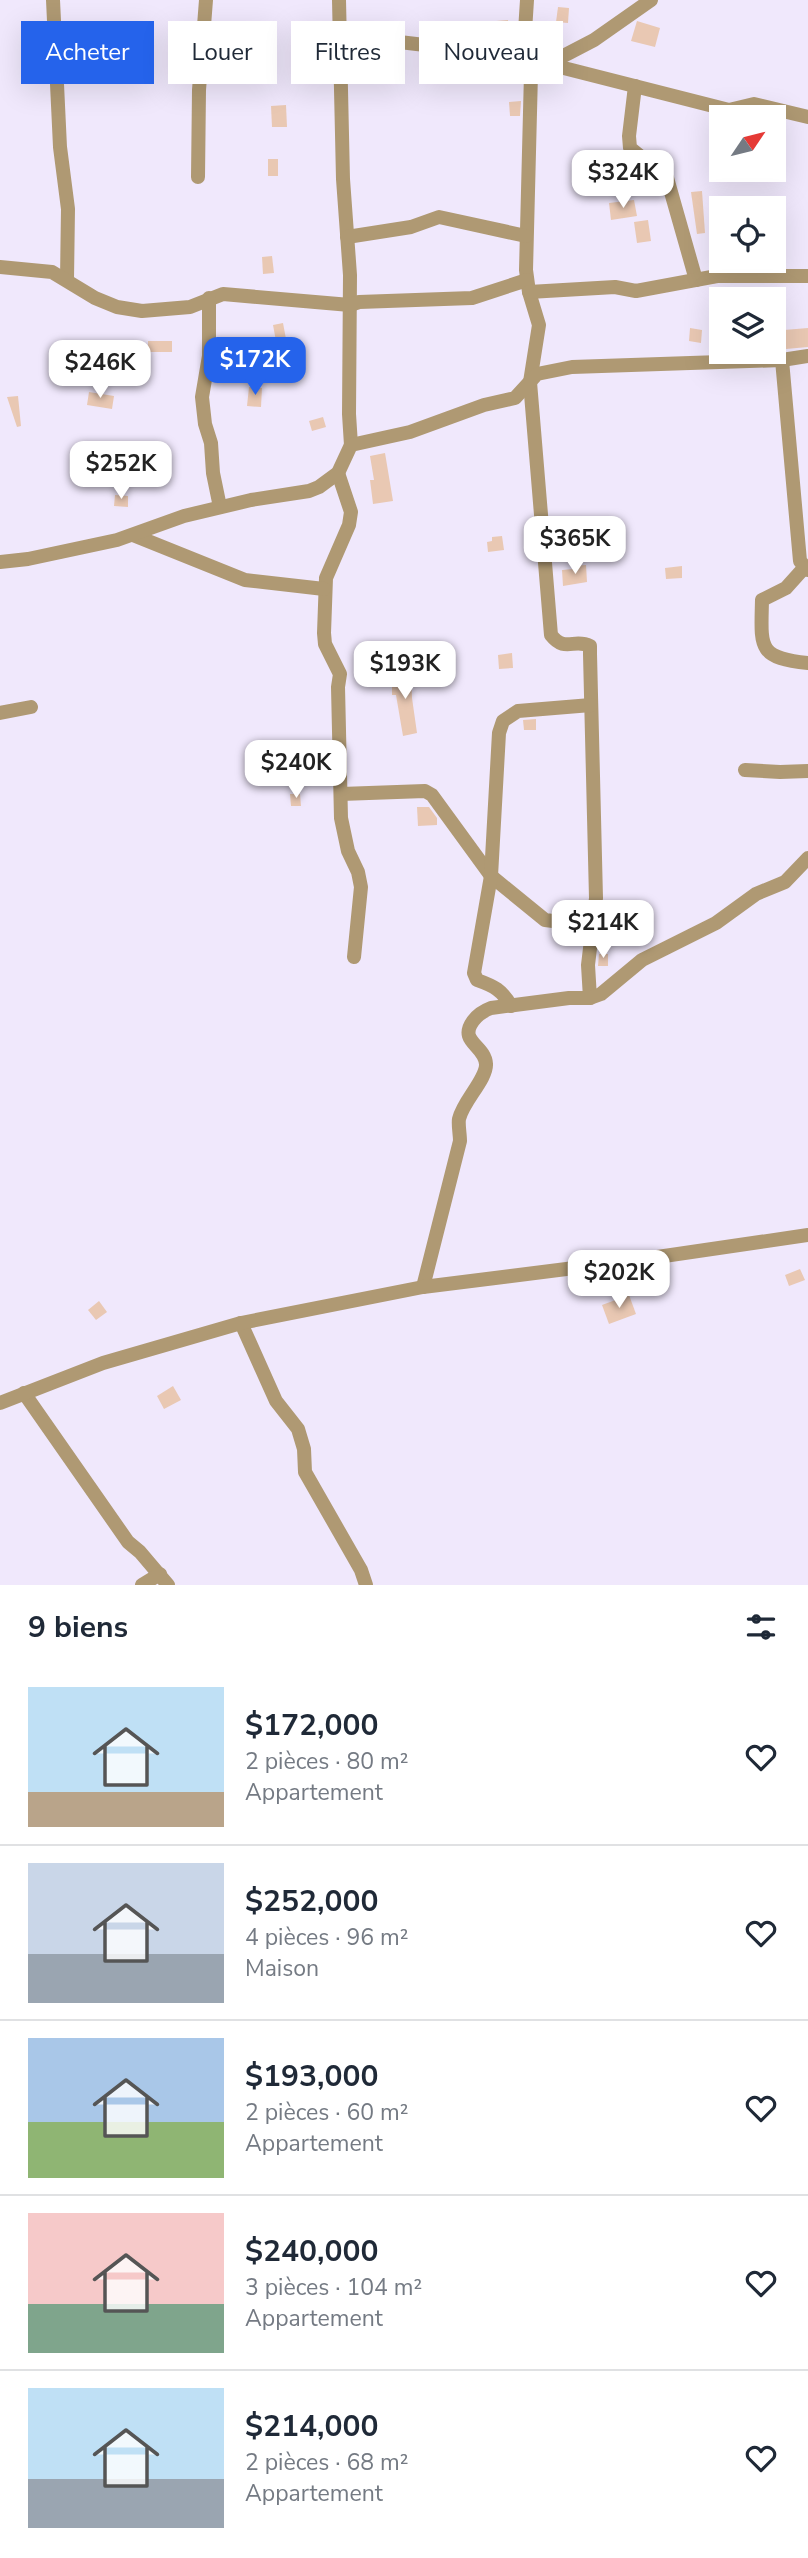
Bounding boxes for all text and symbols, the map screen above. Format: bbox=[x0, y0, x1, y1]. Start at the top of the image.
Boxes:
chip: Acheter bbox=[21, 21, 154, 84]
chip: Louer bbox=[168, 21, 277, 84]
chip: Filtres bbox=[291, 21, 405, 84]
chip: Nouveau bbox=[419, 21, 563, 84]
north arrow bbox=[709, 105, 786, 182]
map controls bbox=[709, 105, 786, 364]
pin: $324K bbox=[574, 150, 672, 210]
text: $324K bbox=[588, 157, 658, 188]
button: locate bbox=[709, 196, 786, 273]
button: layers bbox=[709, 287, 786, 364]
pin: $172K bbox=[206, 338, 304, 397]
pin: $246K bbox=[51, 340, 149, 400]
text: $172K bbox=[220, 344, 290, 375]
text: $246K bbox=[65, 347, 135, 378]
pin: $252K bbox=[72, 442, 170, 501]
text: $252K bbox=[86, 448, 156, 479]
pin: $365K bbox=[526, 516, 624, 576]
text: $365K bbox=[540, 523, 610, 554]
pin: $193K bbox=[356, 642, 454, 701]
text: $193K bbox=[370, 648, 440, 679]
pin: $240K bbox=[247, 740, 345, 800]
text: $240K bbox=[261, 747, 331, 778]
pin: $214K bbox=[554, 900, 652, 960]
text: $214K bbox=[568, 907, 638, 938]
pin: $202K bbox=[570, 1250, 668, 1310]
text: $202K bbox=[584, 1257, 654, 1288]
text: 9 biens bbox=[28, 1607, 128, 1648]
icon: filters bbox=[742, 1608, 780, 1646]
text: $172,000 bbox=[245, 1705, 378, 1746]
icon: home bbox=[84, 1715, 168, 1799]
icon: heart bbox=[742, 1738, 780, 1776]
text: 2 pièces · 80 m² bbox=[245, 1746, 408, 1777]
text: Appartement bbox=[245, 1777, 383, 1808]
text: $252,000 bbox=[245, 1881, 378, 1922]
icon: home bbox=[84, 1891, 168, 1975]
icon: heart bbox=[742, 1914, 780, 1952]
text: 4 pièces · 96 m² bbox=[245, 1922, 408, 1953]
text: Maison bbox=[245, 1953, 319, 1984]
text: $193,000 bbox=[245, 2056, 378, 2097]
icon: home bbox=[84, 2066, 168, 2150]
icon: heart bbox=[742, 2089, 780, 2127]
text: 2 pièces · 60 m² bbox=[245, 2097, 408, 2128]
text: Appartement bbox=[245, 2128, 383, 2159]
text: $240,000 bbox=[245, 2231, 378, 2272]
icon: home bbox=[84, 2241, 168, 2325]
icon: heart bbox=[742, 2264, 780, 2302]
text: 3 pièces · 104 m² bbox=[245, 2272, 422, 2303]
text: Appartement bbox=[245, 2303, 383, 2334]
text: $214,000 bbox=[245, 2406, 378, 2447]
icon: home bbox=[84, 2416, 168, 2500]
icon: heart bbox=[742, 2439, 780, 2477]
text: 2 pièces · 68 m² bbox=[245, 2447, 408, 2478]
text: Appartement bbox=[245, 2478, 383, 2509]

